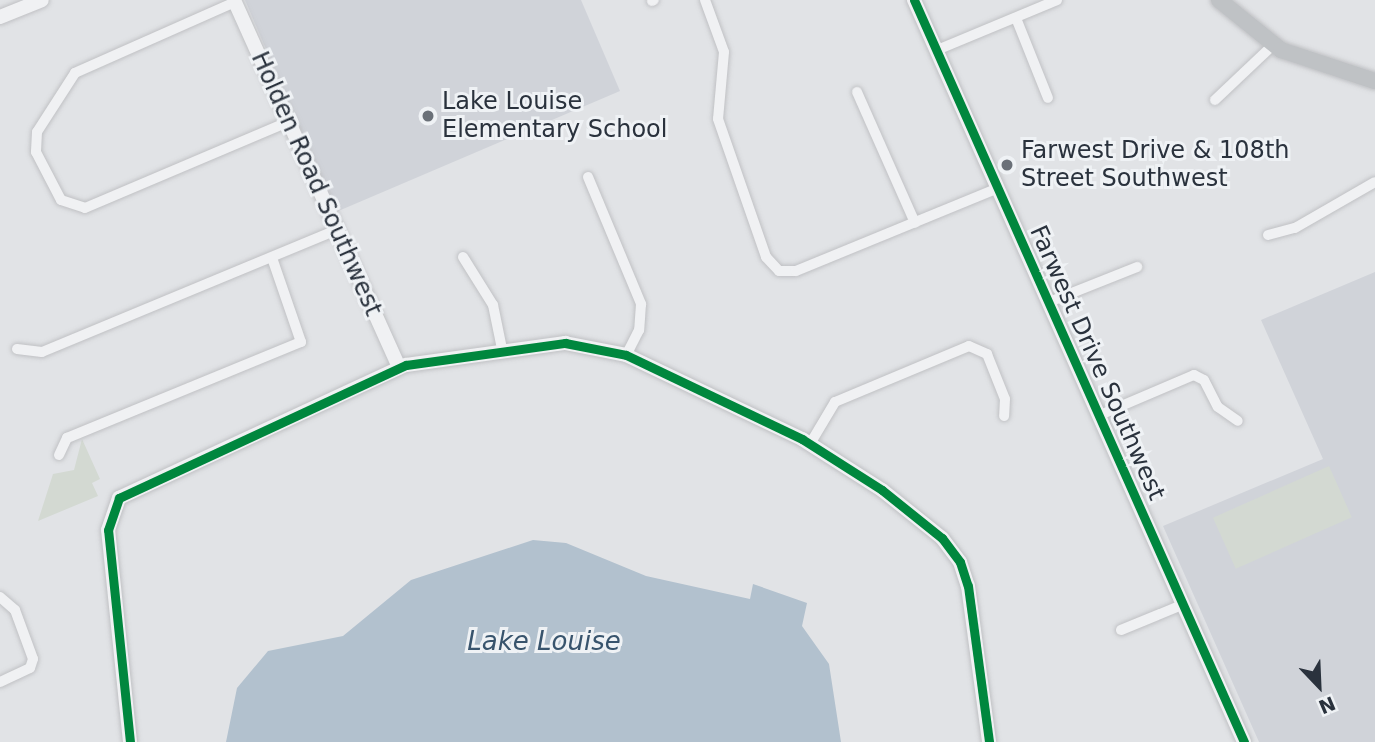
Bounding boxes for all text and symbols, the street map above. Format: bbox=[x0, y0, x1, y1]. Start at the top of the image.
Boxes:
street label: Holden Road Southwest bbox=[245, 47, 387, 321]
place label: Lake Louise Elementary School bbox=[442, 88, 667, 144]
marker: Lake Louise Elementary School bbox=[420, 108, 436, 124]
place label: Farwest Drive & 108th Street Southwest bbox=[1021, 137, 1290, 193]
marker: Farwest Drive & 108th Street Southwest bbox=[999, 157, 1015, 173]
street label: Farwest Drive Southwest bbox=[1023, 221, 1171, 505]
water label: Lake Louise bbox=[467, 626, 621, 658]
north arrow bbox=[1284, 651, 1354, 721]
text: N bbox=[1316, 692, 1339, 719]

